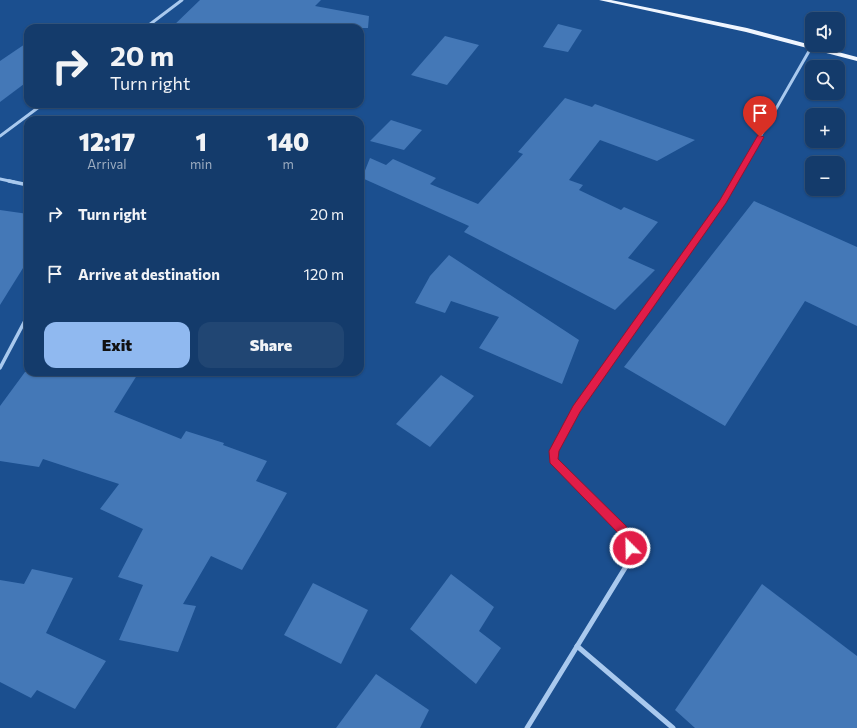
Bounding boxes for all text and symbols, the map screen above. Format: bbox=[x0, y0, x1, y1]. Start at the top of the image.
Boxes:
map controls bbox=[805, 12, 845, 196]
button: sound bbox=[805, 12, 845, 52]
text: 20 m bbox=[110, 38, 174, 72]
icon: right bbox=[44, 40, 96, 92]
button: search bbox=[805, 60, 845, 100]
text: Turn right bbox=[110, 72, 190, 94]
pin bbox=[743, 96, 777, 137]
icon: arrive bbox=[749, 102, 771, 124]
button: + bbox=[805, 108, 845, 148]
text: 12:17 bbox=[79, 127, 135, 156]
text: 1 bbox=[195, 127, 207, 156]
text: 140 bbox=[267, 127, 309, 156]
text: Arrival bbox=[87, 156, 127, 172]
text: min bbox=[190, 156, 212, 172]
text: m bbox=[282, 156, 294, 172]
button: − bbox=[805, 156, 845, 196]
icon: right bbox=[44, 203, 66, 225]
text: Turn right bbox=[78, 205, 147, 223]
text: 20 m bbox=[310, 205, 344, 223]
icon: arrive bbox=[44, 263, 66, 285]
text: Arrive at destination bbox=[78, 265, 220, 283]
text: 120 m bbox=[304, 265, 344, 283]
button: Exit bbox=[44, 322, 190, 368]
button: Share bbox=[198, 322, 344, 368]
position arrow bbox=[609, 527, 651, 569]

